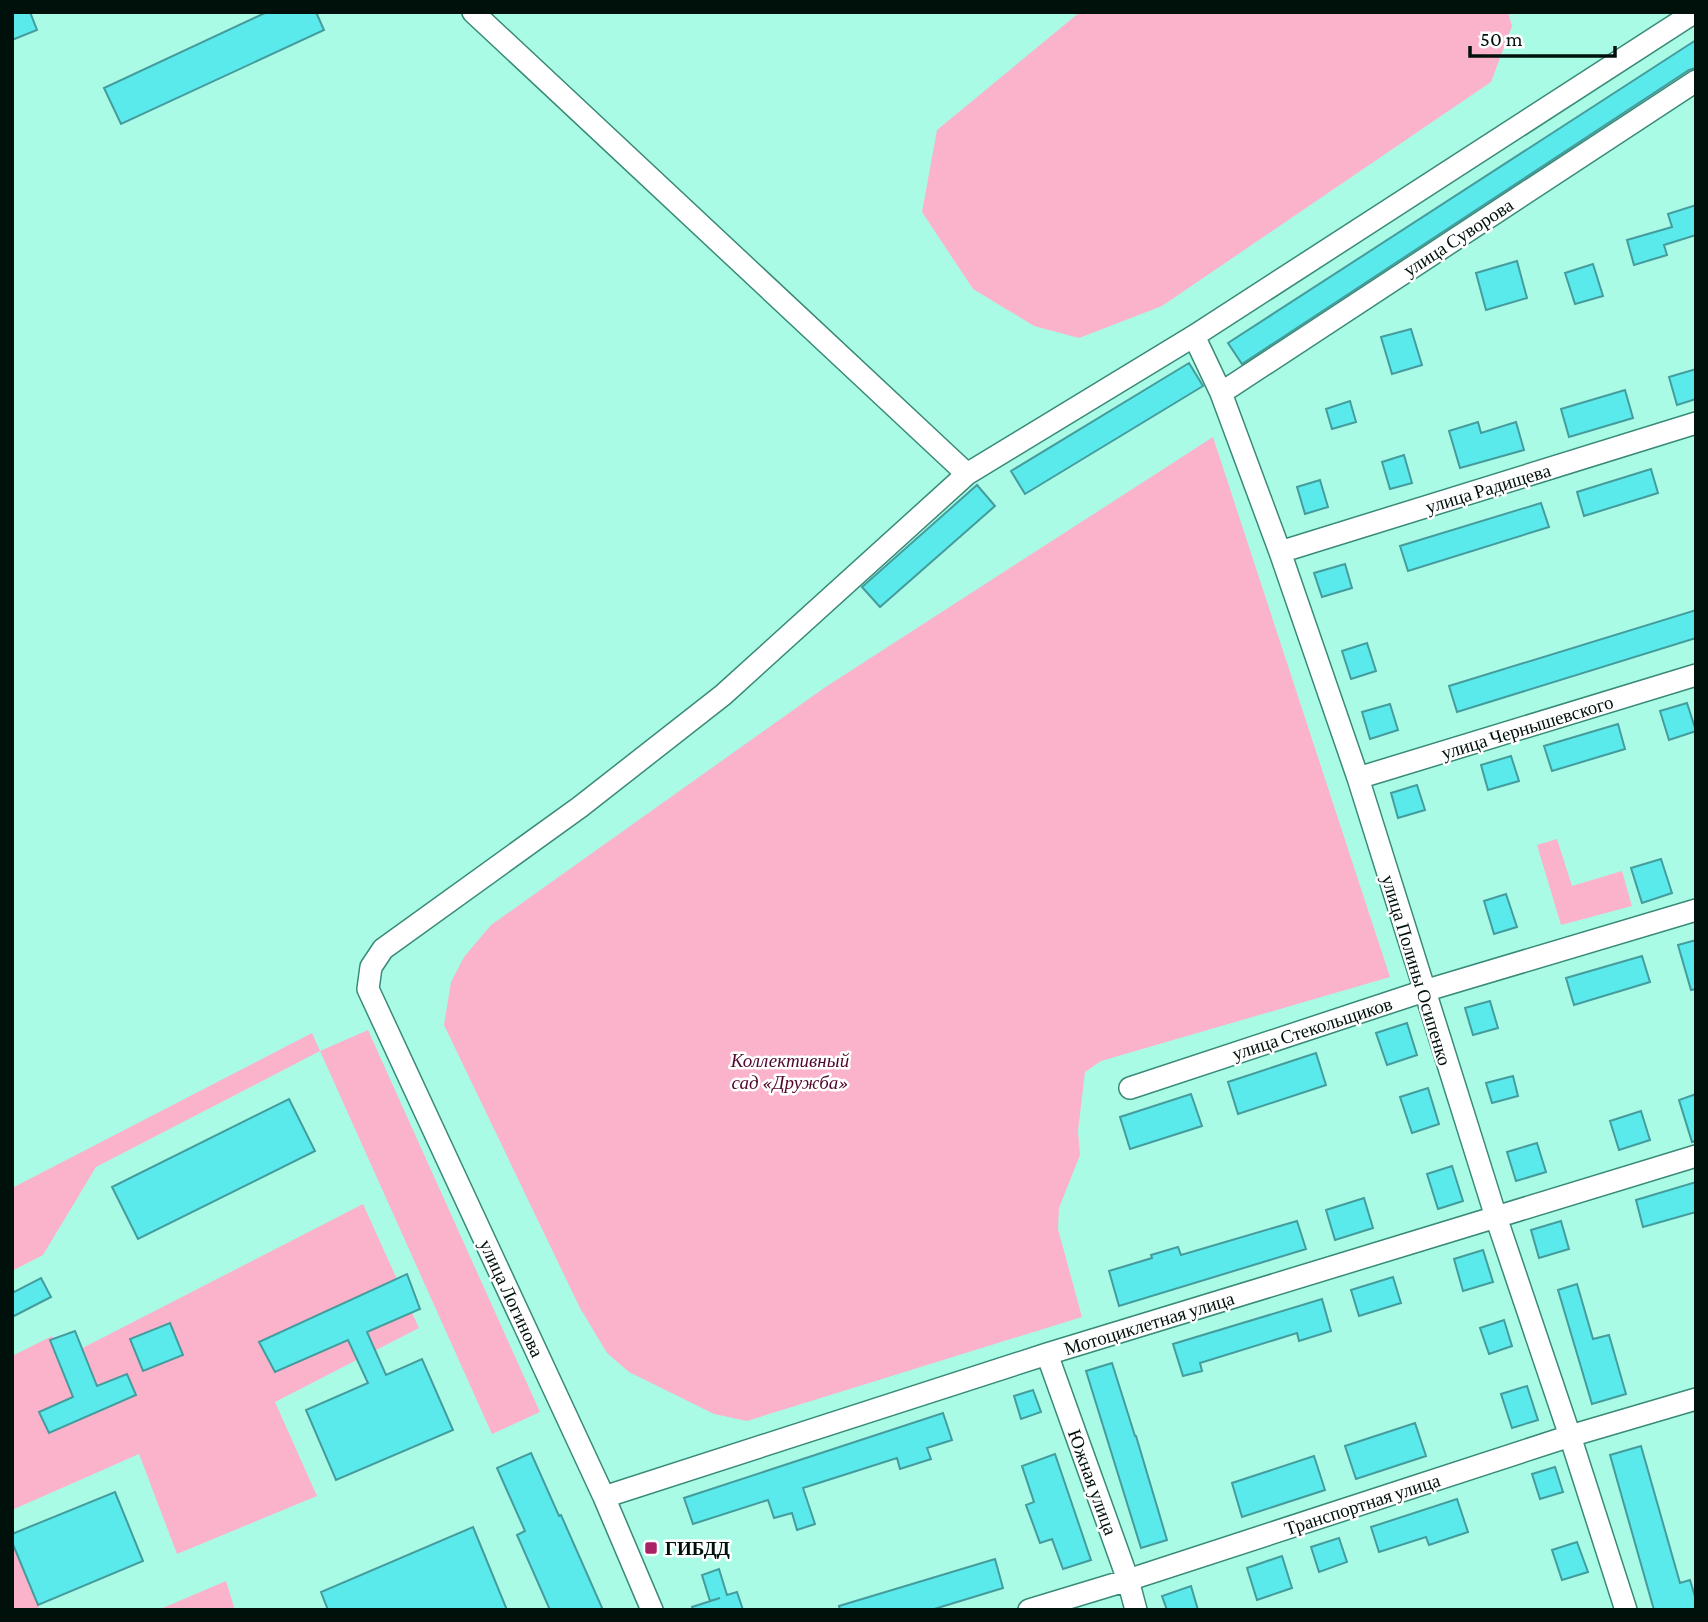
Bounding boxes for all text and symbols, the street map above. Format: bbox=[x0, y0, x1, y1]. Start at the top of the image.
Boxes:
scale bar bbox=[1470, 14, 1615, 58]
text: 50 m bbox=[1480, 27, 1523, 51]
street label: улица Суворова bbox=[1399, 194, 1518, 281]
street label: улица Радищева bbox=[1423, 459, 1554, 517]
street label: улица Чернышевского bbox=[1439, 691, 1616, 764]
street label: улица Полины Осипенко bbox=[1377, 872, 1456, 1068]
street label: улица Стекольщиков bbox=[1230, 993, 1395, 1064]
park label: Коллективный сад «Дружба» bbox=[730, 1050, 850, 1093]
street label: улица Логинова bbox=[475, 1236, 548, 1361]
street label: Мотоциклетная улица bbox=[1062, 1287, 1237, 1359]
street label: Южная улица bbox=[1064, 1427, 1122, 1538]
street label: Транспортная улица bbox=[1282, 1469, 1443, 1540]
place label: ГИБДД bbox=[665, 1538, 730, 1559]
marker: ГИБДД bbox=[643, 1540, 659, 1556]

